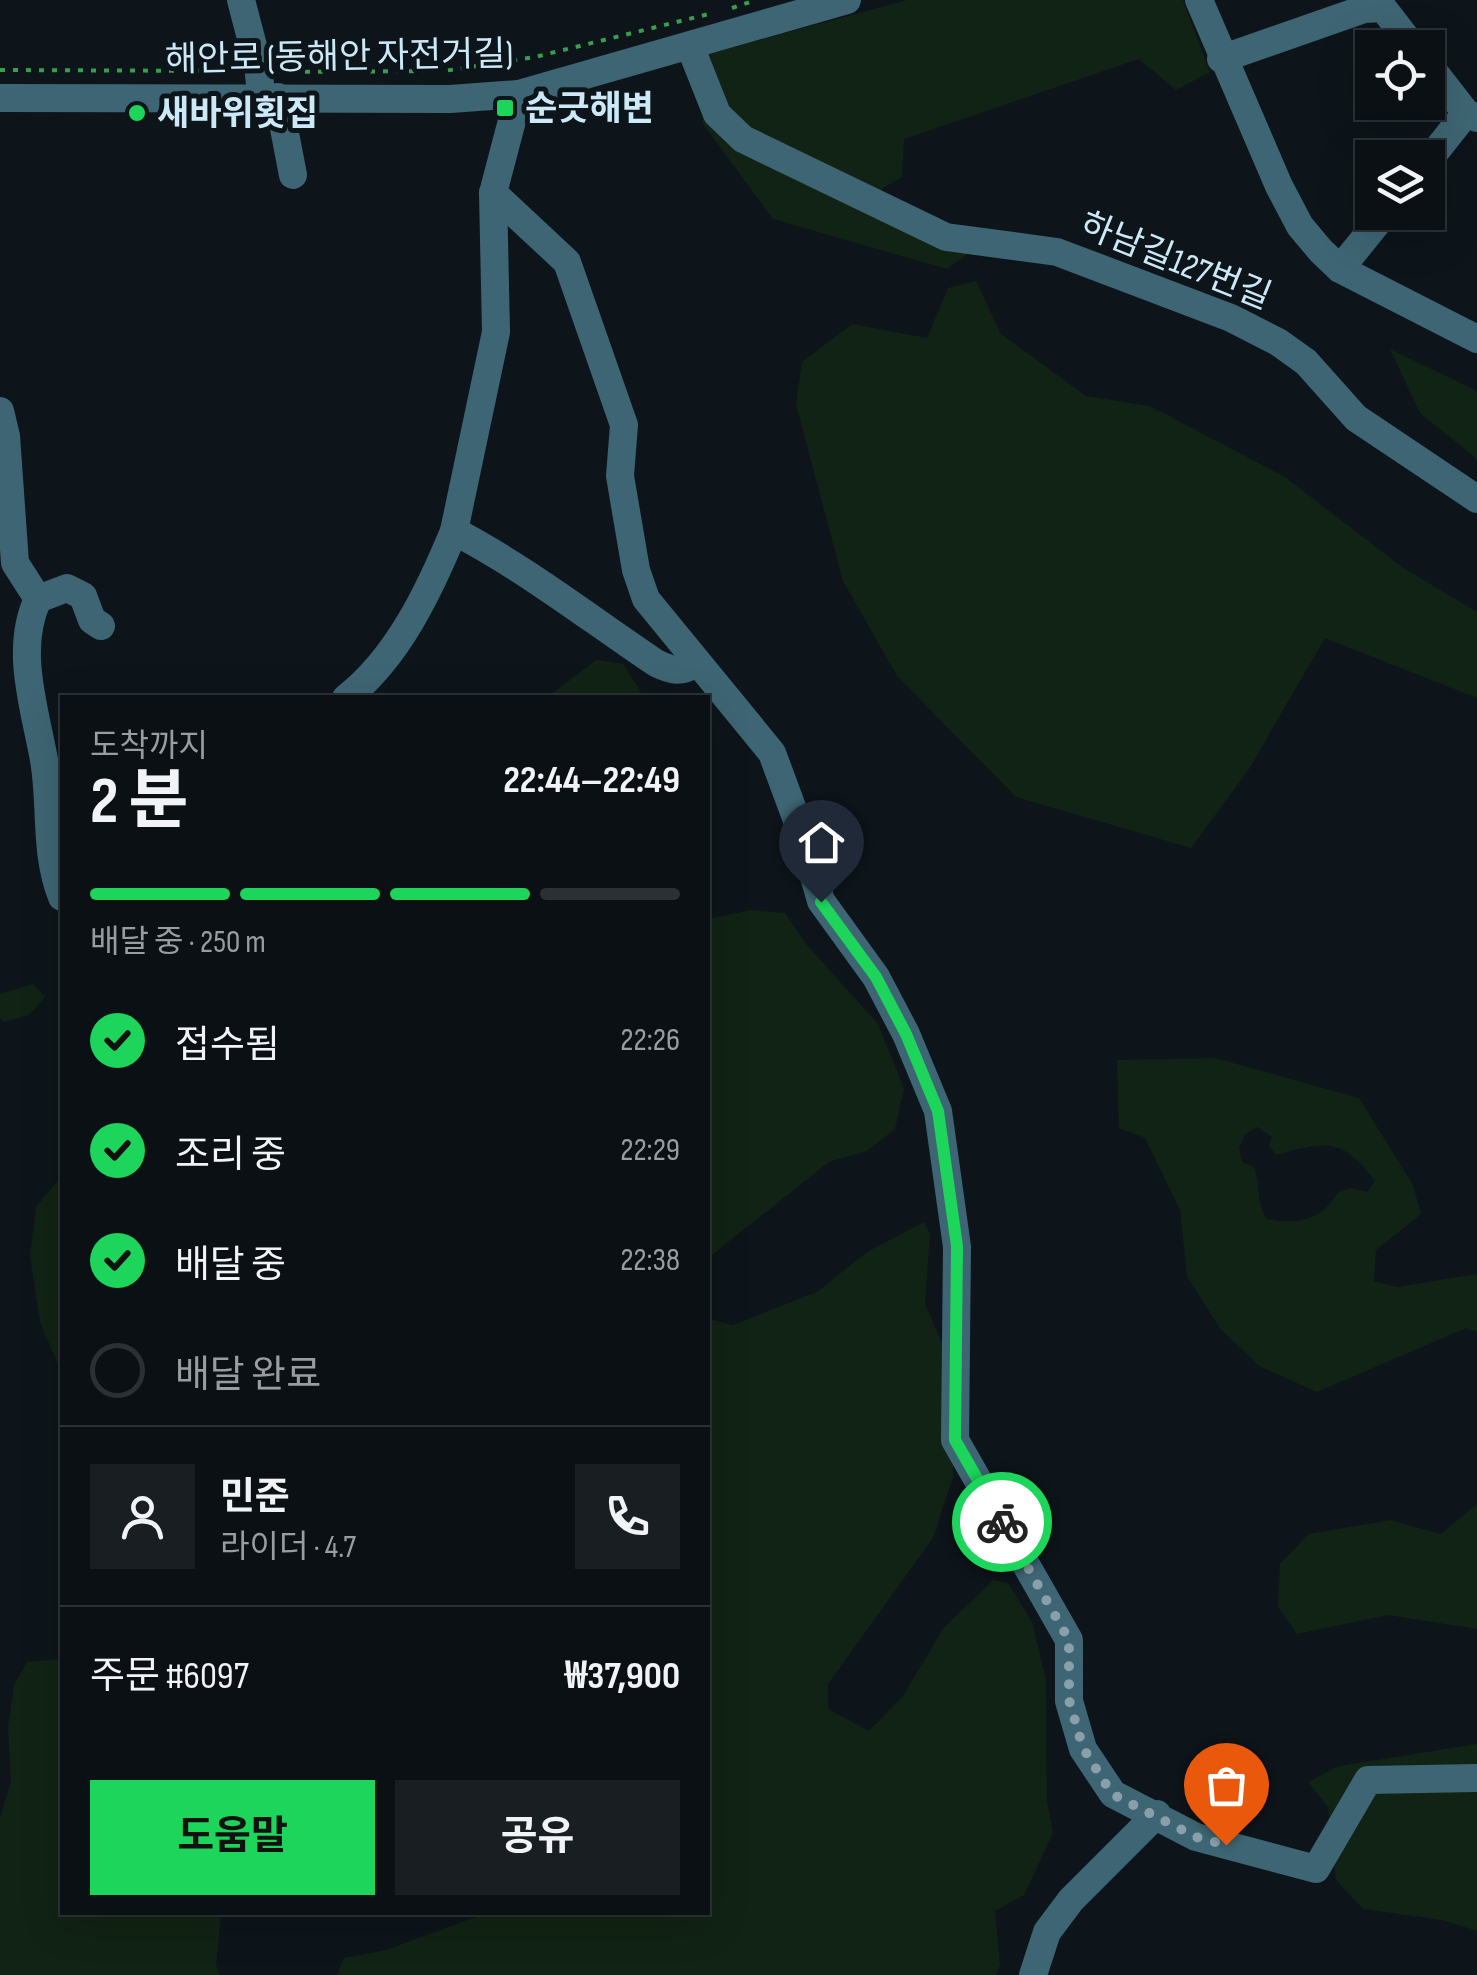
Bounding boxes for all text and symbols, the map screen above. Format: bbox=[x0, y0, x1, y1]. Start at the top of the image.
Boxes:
map controls bbox=[1355, 30, 1445, 230]
button: locate bbox=[1355, 30, 1445, 120]
street label: 해안로 (동해안 자전거길) bbox=[165, 33, 514, 82]
place label: 순긋해변 bbox=[525, 88, 654, 131]
place label: 새바위횟집 bbox=[157, 93, 318, 136]
marker: 순긋해변 bbox=[494, 97, 516, 119]
marker: 새바위횟집 bbox=[126, 102, 148, 124]
button: layers bbox=[1355, 140, 1445, 230]
street label: 하남길127번길 bbox=[1074, 204, 1277, 319]
text: 도착까지 bbox=[90, 727, 208, 766]
text: 22:44–22:49 bbox=[503, 758, 680, 803]
text: 2 분 bbox=[90, 764, 188, 842]
pin bbox=[779, 800, 864, 903]
icon: home bbox=[794, 815, 849, 870]
text: 배달 중 · 250 m bbox=[90, 923, 266, 962]
icon: check bbox=[90, 1013, 145, 1068]
text: 22:26 bbox=[620, 1021, 680, 1060]
text: 접수됨 bbox=[175, 1023, 280, 1068]
icon: check bbox=[90, 1123, 145, 1178]
text: 22:29 bbox=[620, 1131, 680, 1170]
text: 조리 중 bbox=[175, 1133, 286, 1178]
icon: check bbox=[90, 1233, 145, 1288]
text: 22:38 bbox=[620, 1241, 680, 1280]
text: 배달 중 bbox=[175, 1243, 286, 1288]
text: 배달 완료 bbox=[175, 1353, 321, 1398]
button: person bbox=[90, 1464, 195, 1569]
button: phone bbox=[575, 1464, 680, 1569]
courier bbox=[952, 1472, 1052, 1572]
text: 민준 bbox=[220, 1475, 290, 1520]
icon: bike bbox=[975, 1495, 1030, 1550]
text: 라이더 · 4.7 bbox=[220, 1528, 356, 1567]
text: 주문 #6097 bbox=[90, 1654, 249, 1699]
text: ₩37,900 bbox=[565, 1654, 680, 1699]
pin bbox=[1184, 1743, 1269, 1846]
icon: bag bbox=[1199, 1758, 1254, 1813]
button: 도움말 bbox=[90, 1780, 375, 1895]
button: 공유 bbox=[395, 1780, 680, 1895]

